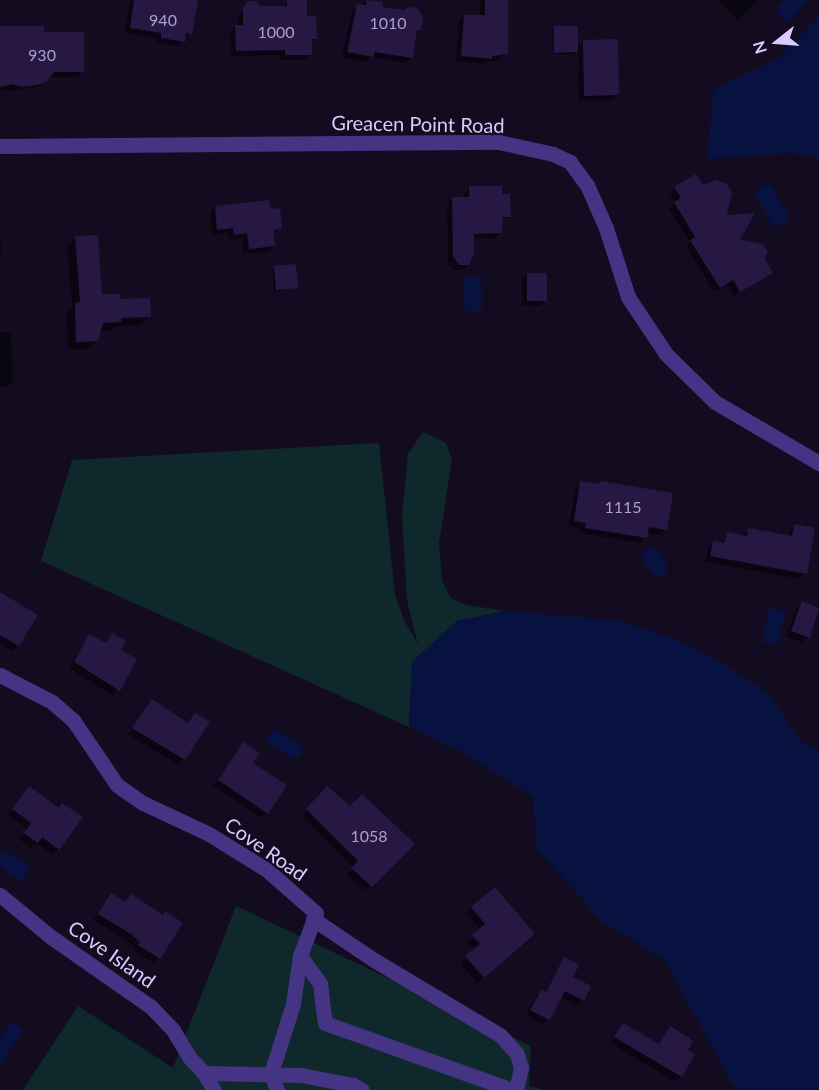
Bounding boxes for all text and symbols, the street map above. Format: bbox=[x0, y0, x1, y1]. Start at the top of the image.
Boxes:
house number: 940 bbox=[149, 10, 177, 30]
north arrow bbox=[747, 12, 807, 72]
house number: 1010 bbox=[369, 13, 407, 33]
house number: 1000 bbox=[257, 22, 295, 42]
text: N bbox=[748, 39, 770, 56]
house number: 930 bbox=[28, 45, 56, 65]
street label: Greacen Point Road bbox=[331, 110, 505, 138]
house number: 1115 bbox=[604, 497, 642, 517]
street label: Cove Road bbox=[220, 812, 312, 886]
house number: 1058 bbox=[350, 826, 388, 846]
street label: Cove Island bbox=[64, 915, 160, 993]

